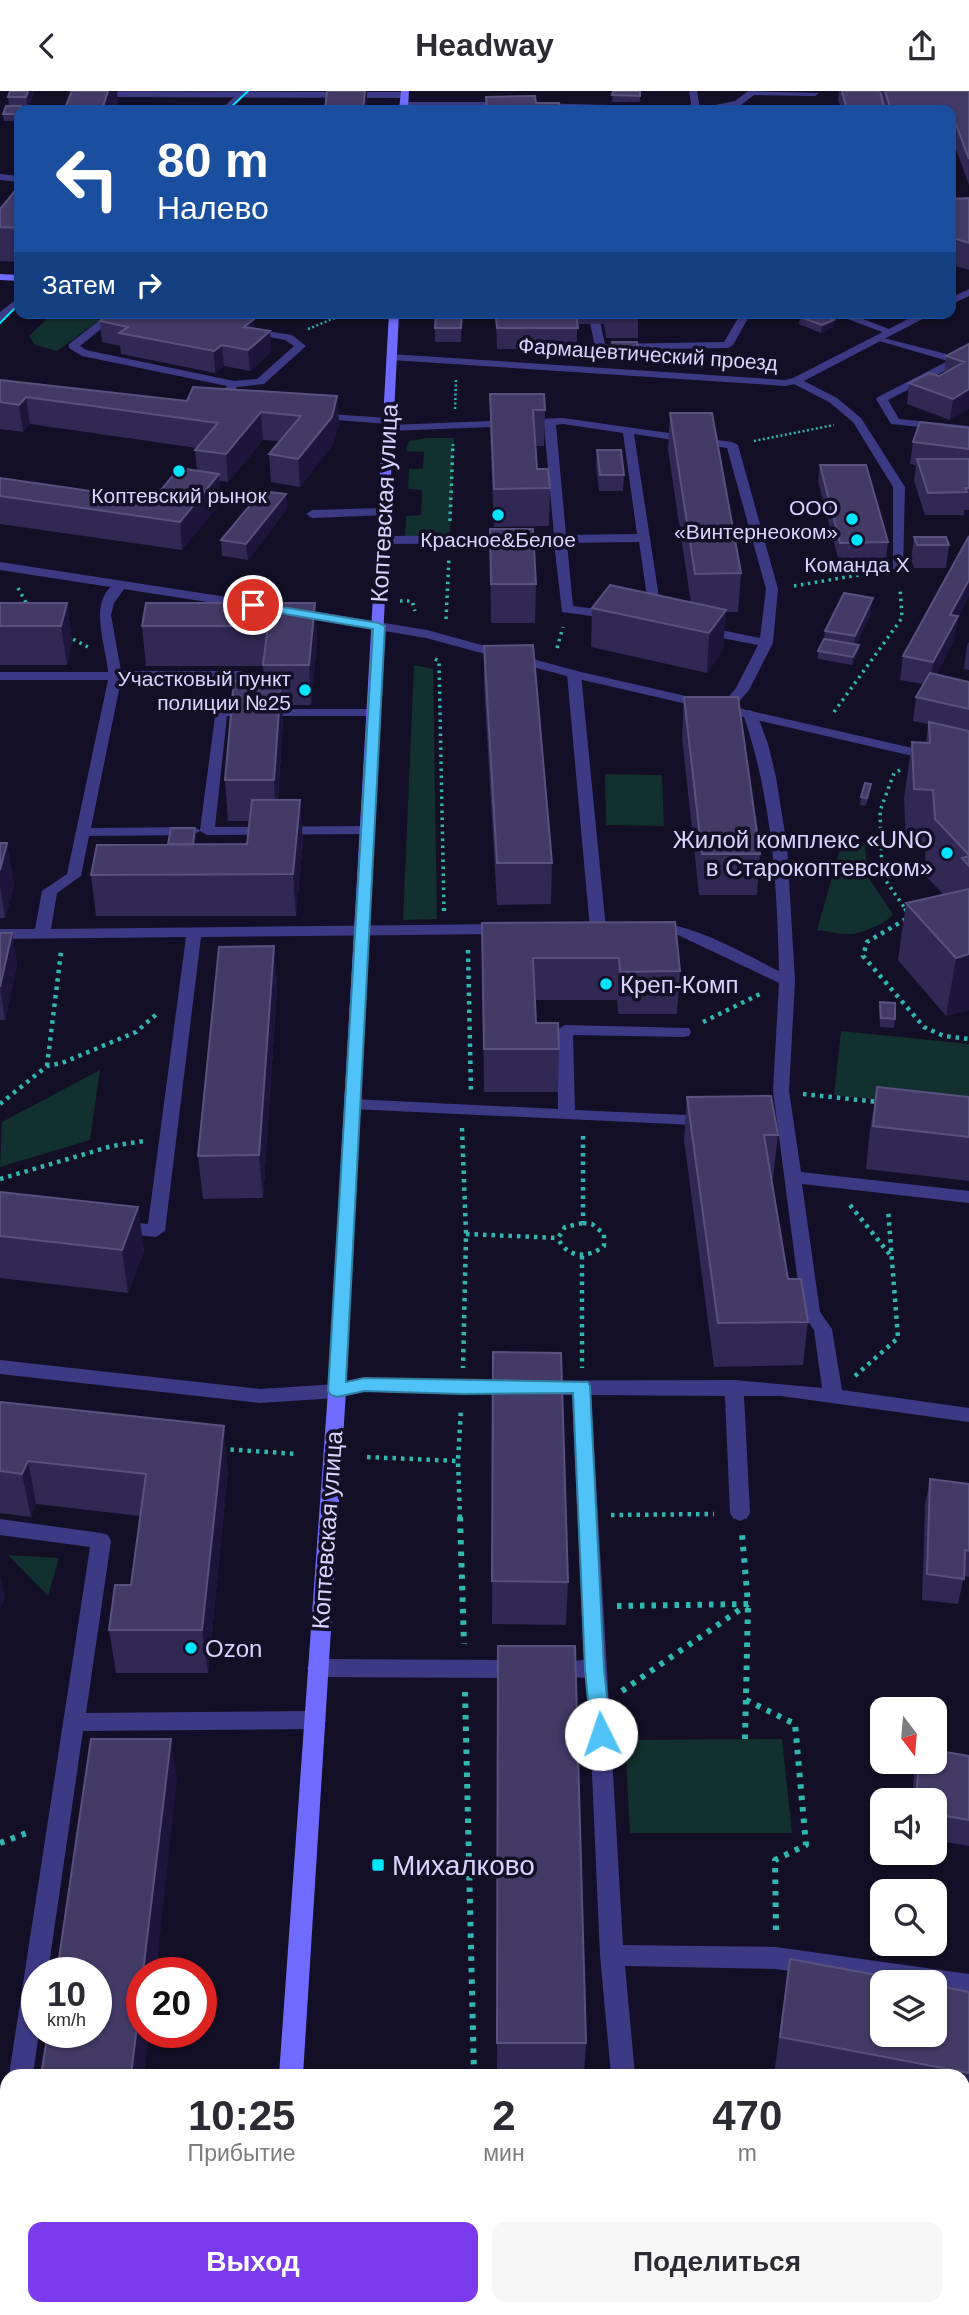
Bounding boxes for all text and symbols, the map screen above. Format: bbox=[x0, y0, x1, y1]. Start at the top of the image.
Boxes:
icon: back bbox=[28, 27, 66, 65]
text: Headway bbox=[415, 27, 554, 63]
icon: share bbox=[903, 27, 941, 65]
icon: left bbox=[42, 133, 133, 224]
text: 80 m bbox=[157, 133, 269, 187]
text: Налево bbox=[157, 190, 269, 226]
icon: right bbox=[130, 266, 168, 304]
text: Затем bbox=[42, 270, 116, 300]
street label: Фармацевтический проезд bbox=[518, 333, 778, 375]
street label: Коптевская улица bbox=[365, 402, 403, 603]
marker: Коптевский рынок bbox=[171, 463, 187, 479]
place label: Коптевский рынок bbox=[91, 484, 268, 507]
place label: ООО «Винтернеоком» bbox=[674, 496, 838, 543]
marker: Красное&Белое bbox=[490, 507, 506, 523]
marker: ООО «Винтернеоком» bbox=[844, 511, 860, 527]
place label: Красное&Белое bbox=[420, 528, 576, 551]
marker: Команда Х bbox=[849, 532, 865, 548]
place label: Команда Х bbox=[804, 553, 910, 576]
pin bbox=[223, 575, 283, 635]
icon: arrive bbox=[234, 586, 272, 624]
place label: Участковый пункт полиции №25 bbox=[117, 667, 291, 714]
marker: Участковый пункт полиции №25 bbox=[297, 682, 313, 698]
place label: Жилой комплекс «UNO в Старокоптевском» bbox=[673, 826, 933, 881]
marker: Жилой комплекс «UNO в Старокоптевском» bbox=[939, 845, 955, 861]
place label: Креп-Комп bbox=[620, 971, 739, 998]
marker: Креп-Комп bbox=[598, 976, 614, 992]
street label: Коптевская улица bbox=[307, 1429, 347, 1630]
place label: Ozon bbox=[205, 1635, 262, 1662]
marker: Ozon bbox=[183, 1640, 199, 1656]
position arrow bbox=[564, 1697, 638, 1771]
north arrow bbox=[870, 1697, 947, 1775]
map controls bbox=[870, 1697, 947, 2047]
button: sound bbox=[870, 1788, 947, 1865]
place label: Михалково bbox=[392, 1850, 535, 1881]
marker: Михалково bbox=[370, 1857, 386, 1873]
button: search bbox=[870, 1879, 947, 1956]
speed limit sign: 20 bbox=[126, 1957, 217, 2048]
button: layers bbox=[870, 1970, 947, 2047]
text: 10 bbox=[47, 1974, 86, 2013]
text: km/h bbox=[47, 2010, 86, 2030]
text: 10:25 bbox=[188, 2092, 295, 2139]
text: 2 bbox=[492, 2092, 516, 2139]
text: 470 bbox=[712, 2092, 782, 2139]
text: Прибытие bbox=[188, 2140, 296, 2166]
text: мин bbox=[483, 2140, 525, 2166]
text: m bbox=[738, 2140, 757, 2166]
button: Выход bbox=[28, 2222, 478, 2302]
button: Поделиться bbox=[492, 2222, 942, 2302]

